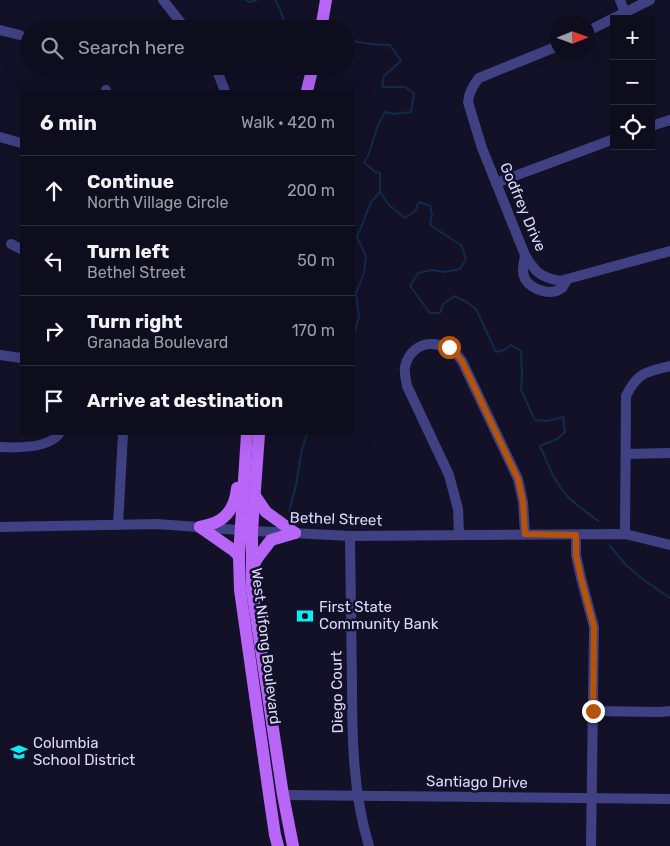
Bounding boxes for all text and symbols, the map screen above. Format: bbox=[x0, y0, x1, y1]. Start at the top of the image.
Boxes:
north arrow bbox=[550, 15, 595, 60]
map controls bbox=[610, 15, 655, 150]
button: + bbox=[610, 15, 655, 60]
search box bbox=[20, 20, 355, 75]
icon: search bbox=[38, 34, 66, 62]
text: Search here bbox=[78, 36, 185, 59]
button: − bbox=[610, 60, 655, 105]
button: locate bbox=[610, 105, 655, 150]
text: 6 min bbox=[40, 110, 97, 135]
text: Walk · 420 m bbox=[241, 113, 335, 132]
street label: Godfrey Drive bbox=[496, 160, 550, 254]
text: Continue bbox=[87, 170, 174, 193]
icon: ahead bbox=[40, 177, 68, 205]
text: 200 m bbox=[287, 181, 335, 200]
text: North Village Circle bbox=[87, 193, 228, 212]
text: Turn left bbox=[87, 240, 169, 263]
icon: left bbox=[40, 247, 68, 275]
text: 50 m bbox=[297, 251, 335, 270]
text: Bethel Street bbox=[87, 263, 186, 282]
text: Turn right bbox=[87, 310, 182, 333]
icon: right bbox=[40, 317, 68, 345]
text: 170 m bbox=[292, 321, 335, 340]
text: Granada Boulevard bbox=[87, 333, 228, 352]
route start bbox=[438, 336, 461, 359]
icon: arrive bbox=[40, 387, 68, 415]
text: Arrive at destination bbox=[87, 389, 283, 412]
street label: Bethel Street bbox=[289, 508, 383, 530]
street label: West Nifong Boulevard bbox=[247, 567, 285, 725]
place label: First State Community Bank bbox=[319, 598, 439, 633]
bank icon: First State Community Bank bbox=[295, 606, 315, 626]
street label: Diego Court bbox=[327, 650, 347, 734]
route end bbox=[582, 700, 605, 723]
place label: Columbia School District bbox=[33, 734, 135, 769]
school or university icon: Columbia School District bbox=[9, 742, 29, 762]
street label: Santiago Drive bbox=[426, 772, 528, 792]

